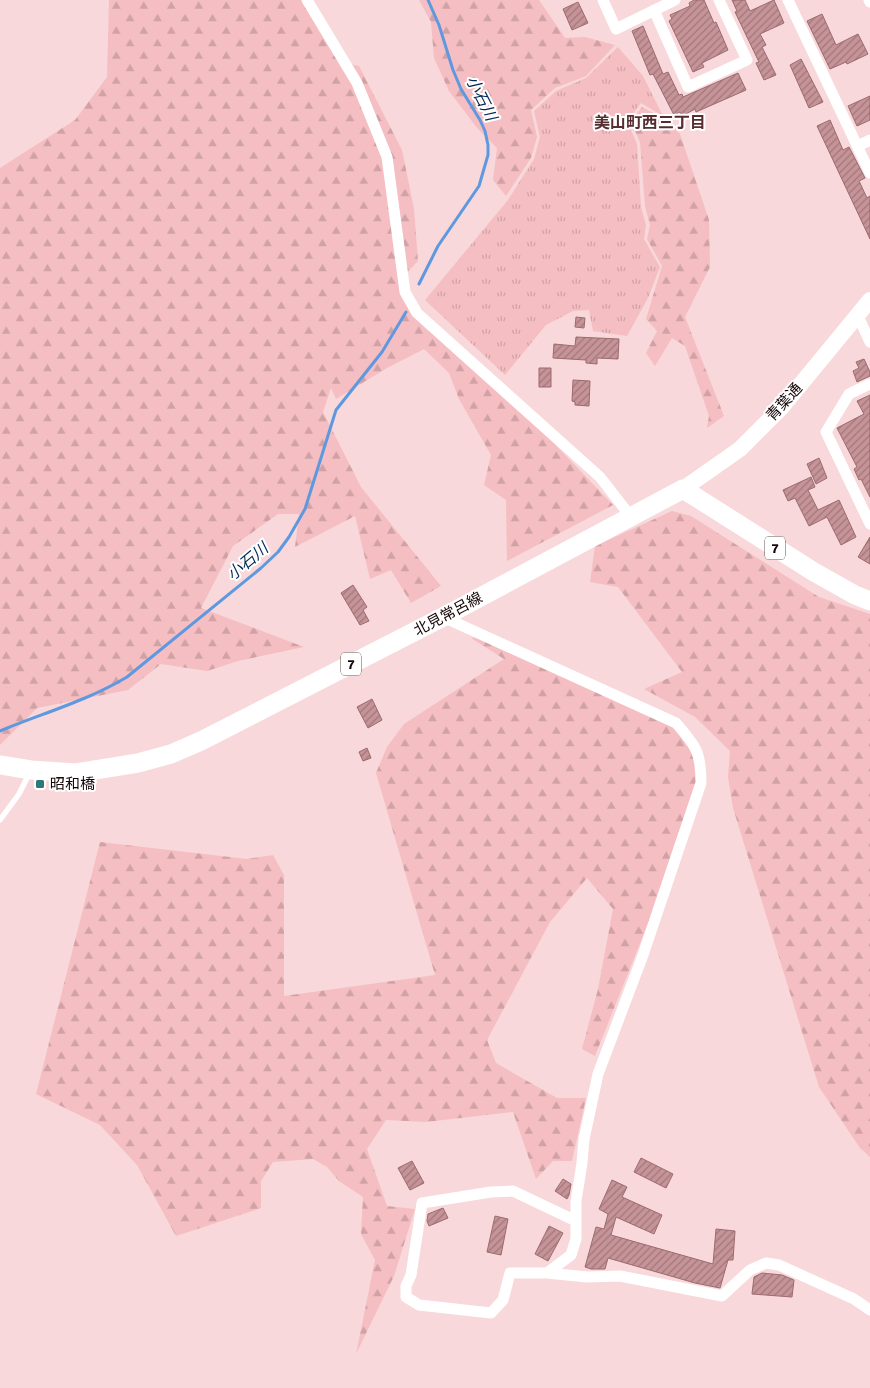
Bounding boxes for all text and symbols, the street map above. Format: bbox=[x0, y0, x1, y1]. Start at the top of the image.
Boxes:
water label: 小石川 bbox=[461, 73, 502, 126]
district label: 美山町西三丁目 bbox=[594, 113, 706, 133]
street label: 青葉通 bbox=[762, 379, 806, 425]
road number: 7 bbox=[765, 536, 785, 560]
water label: 小石川 bbox=[223, 537, 274, 585]
street label: 北見常呂線 bbox=[411, 588, 485, 640]
road number: 7 bbox=[341, 652, 361, 676]
place label: 昭和橋 bbox=[50, 775, 95, 793]
marker: 昭和橋 bbox=[34, 778, 46, 790]

